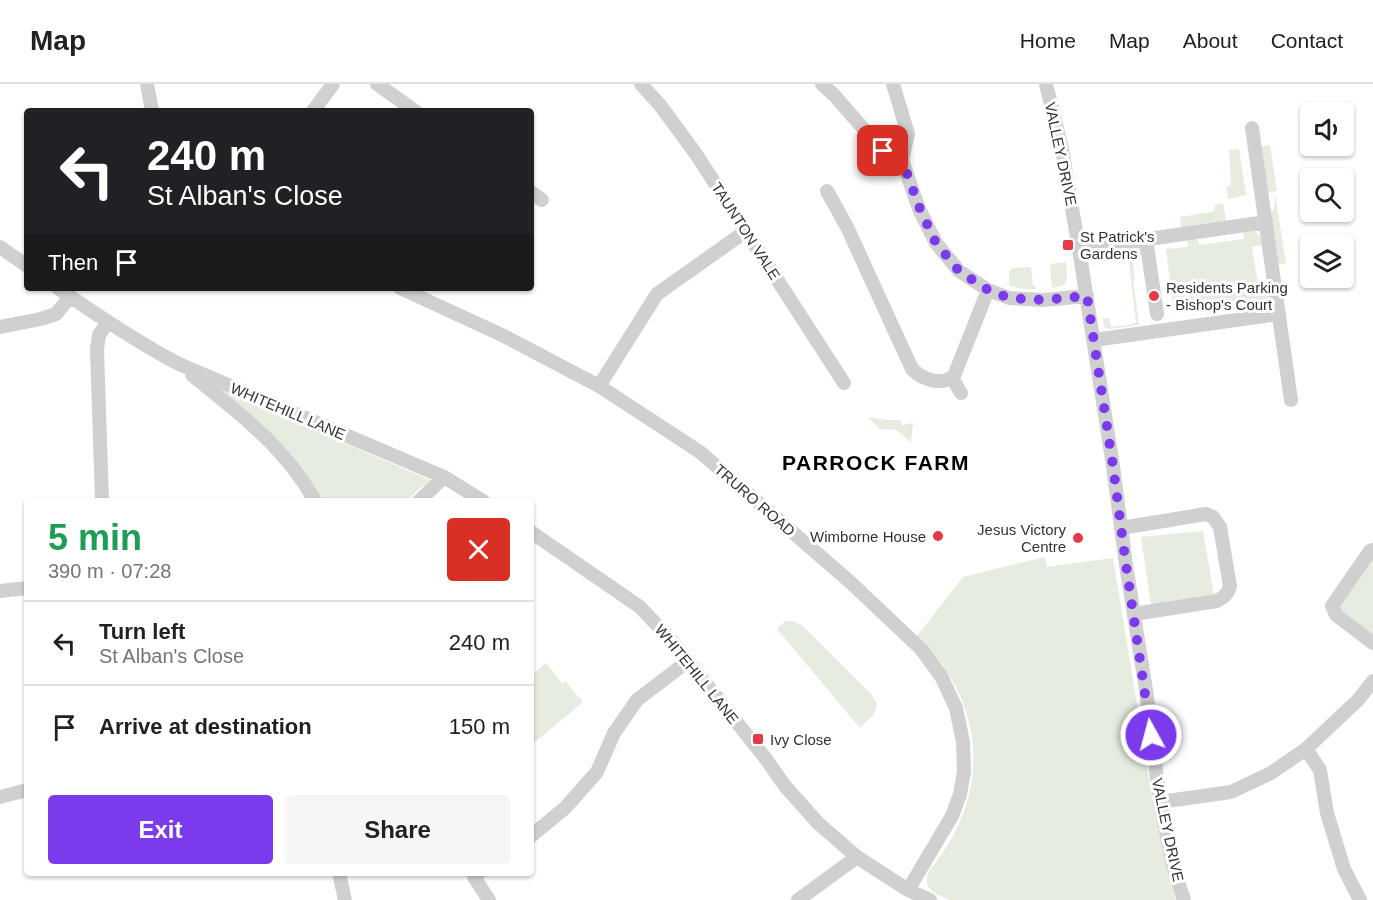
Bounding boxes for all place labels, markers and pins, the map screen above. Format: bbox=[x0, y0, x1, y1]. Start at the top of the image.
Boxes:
pin bbox=[857, 125, 908, 176]
place label: St Patrick's Gardens bbox=[1080, 228, 1155, 262]
marker: St Patrick's Gardens bbox=[1061, 238, 1075, 252]
place label: Residents Parking - Bishop's Court bbox=[1166, 279, 1288, 313]
marker: Residents Parking - Bishop's Court bbox=[1147, 289, 1161, 303]
place label: Jesus Victory Centre bbox=[977, 521, 1066, 555]
place label: Wimborne House bbox=[810, 528, 926, 545]
marker: Wimborne House bbox=[931, 529, 945, 543]
marker: Jesus Victory Centre bbox=[1071, 531, 1085, 545]
place label: Ivy Close bbox=[770, 731, 832, 748]
marker: Ivy Close bbox=[751, 732, 765, 746]

